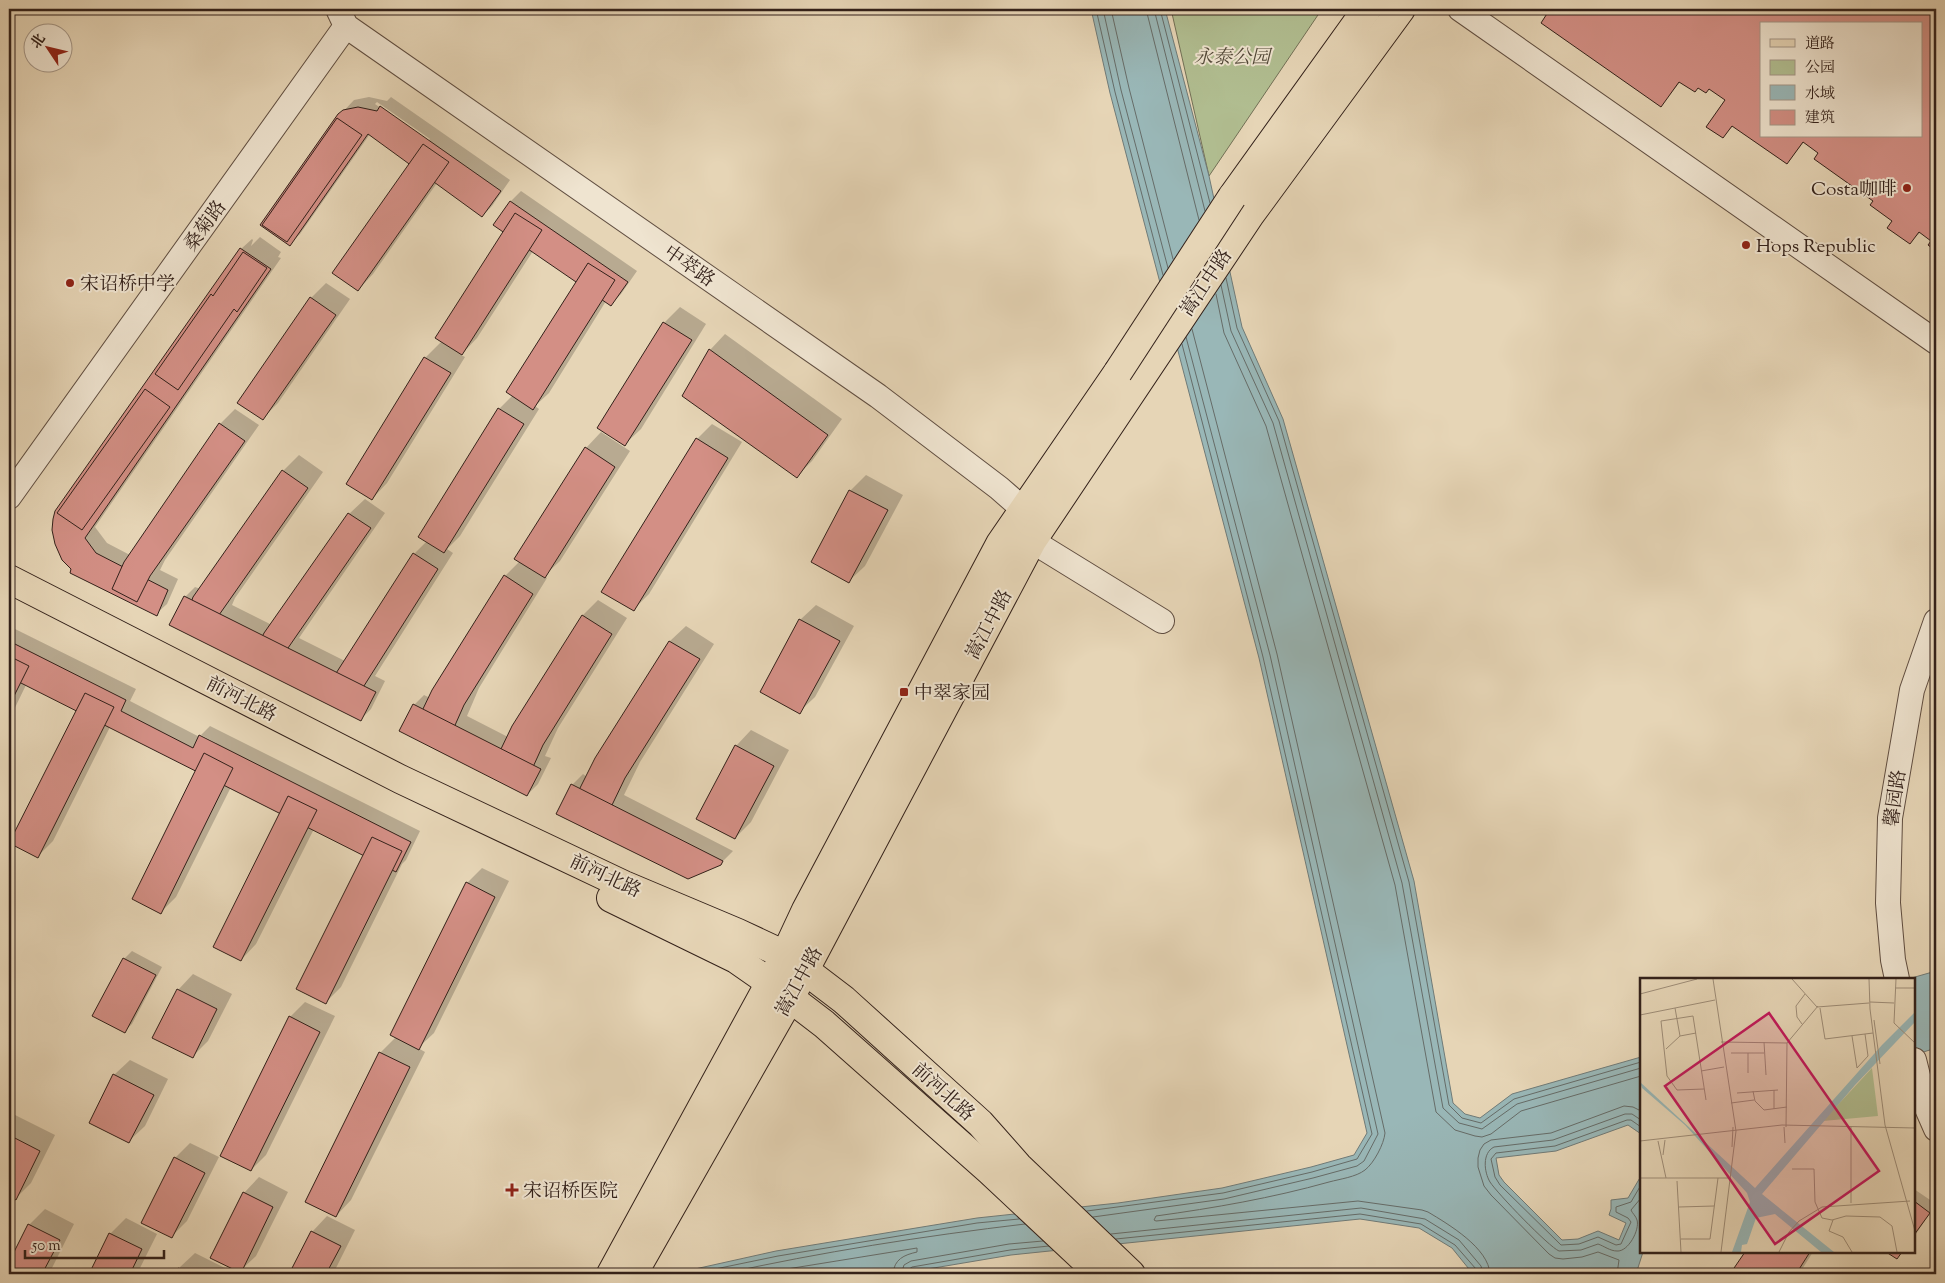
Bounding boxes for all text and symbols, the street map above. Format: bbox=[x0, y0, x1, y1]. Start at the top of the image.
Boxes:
north arrow bbox=[22, 22, 72, 72]
legend bbox=[1760, 22, 1922, 138]
text: 北 bbox=[27, 30, 51, 53]
text: 道路 bbox=[1805, 34, 1835, 55]
park label: 永泰公园 bbox=[1194, 45, 1273, 72]
text: 公园 bbox=[1805, 58, 1835, 79]
text: 水域 bbox=[1805, 84, 1835, 105]
text: 建筑 bbox=[1805, 108, 1835, 129]
place label: Costa咖啡 bbox=[1811, 177, 1897, 204]
marker: Costa咖啡 bbox=[1901, 182, 1913, 194]
street label: 桑菊路 bbox=[178, 195, 234, 257]
place label: Hops Republic bbox=[1756, 234, 1876, 261]
marker: Hops Republic bbox=[1740, 239, 1752, 251]
street label: 中萃路 bbox=[657, 240, 720, 294]
street label: 嵩江中路 bbox=[1175, 244, 1240, 322]
place label: 宋诏桥中学 bbox=[80, 272, 175, 299]
marker: 宋诏桥中学 bbox=[64, 277, 76, 289]
street label: 嵩江中路 bbox=[960, 585, 1020, 665]
street label: 前河北路 bbox=[201, 671, 281, 730]
place label: 中翠家园 bbox=[914, 681, 990, 708]
marker: 中翠家园 bbox=[898, 686, 910, 698]
street label: 馨园路 bbox=[1879, 768, 1914, 828]
street label: 前河北路 bbox=[565, 849, 645, 906]
street label: 嵩江中路 bbox=[770, 942, 830, 1022]
inset map bbox=[1640, 978, 1915, 1253]
street label: 前河北路 bbox=[905, 1057, 980, 1128]
place label: 宋诏桥医院 bbox=[523, 1179, 618, 1206]
marker: 宋诏桥医院 bbox=[505, 1183, 519, 1197]
scale bar bbox=[25, 1228, 164, 1260]
text: 50 m bbox=[31, 1236, 61, 1257]

